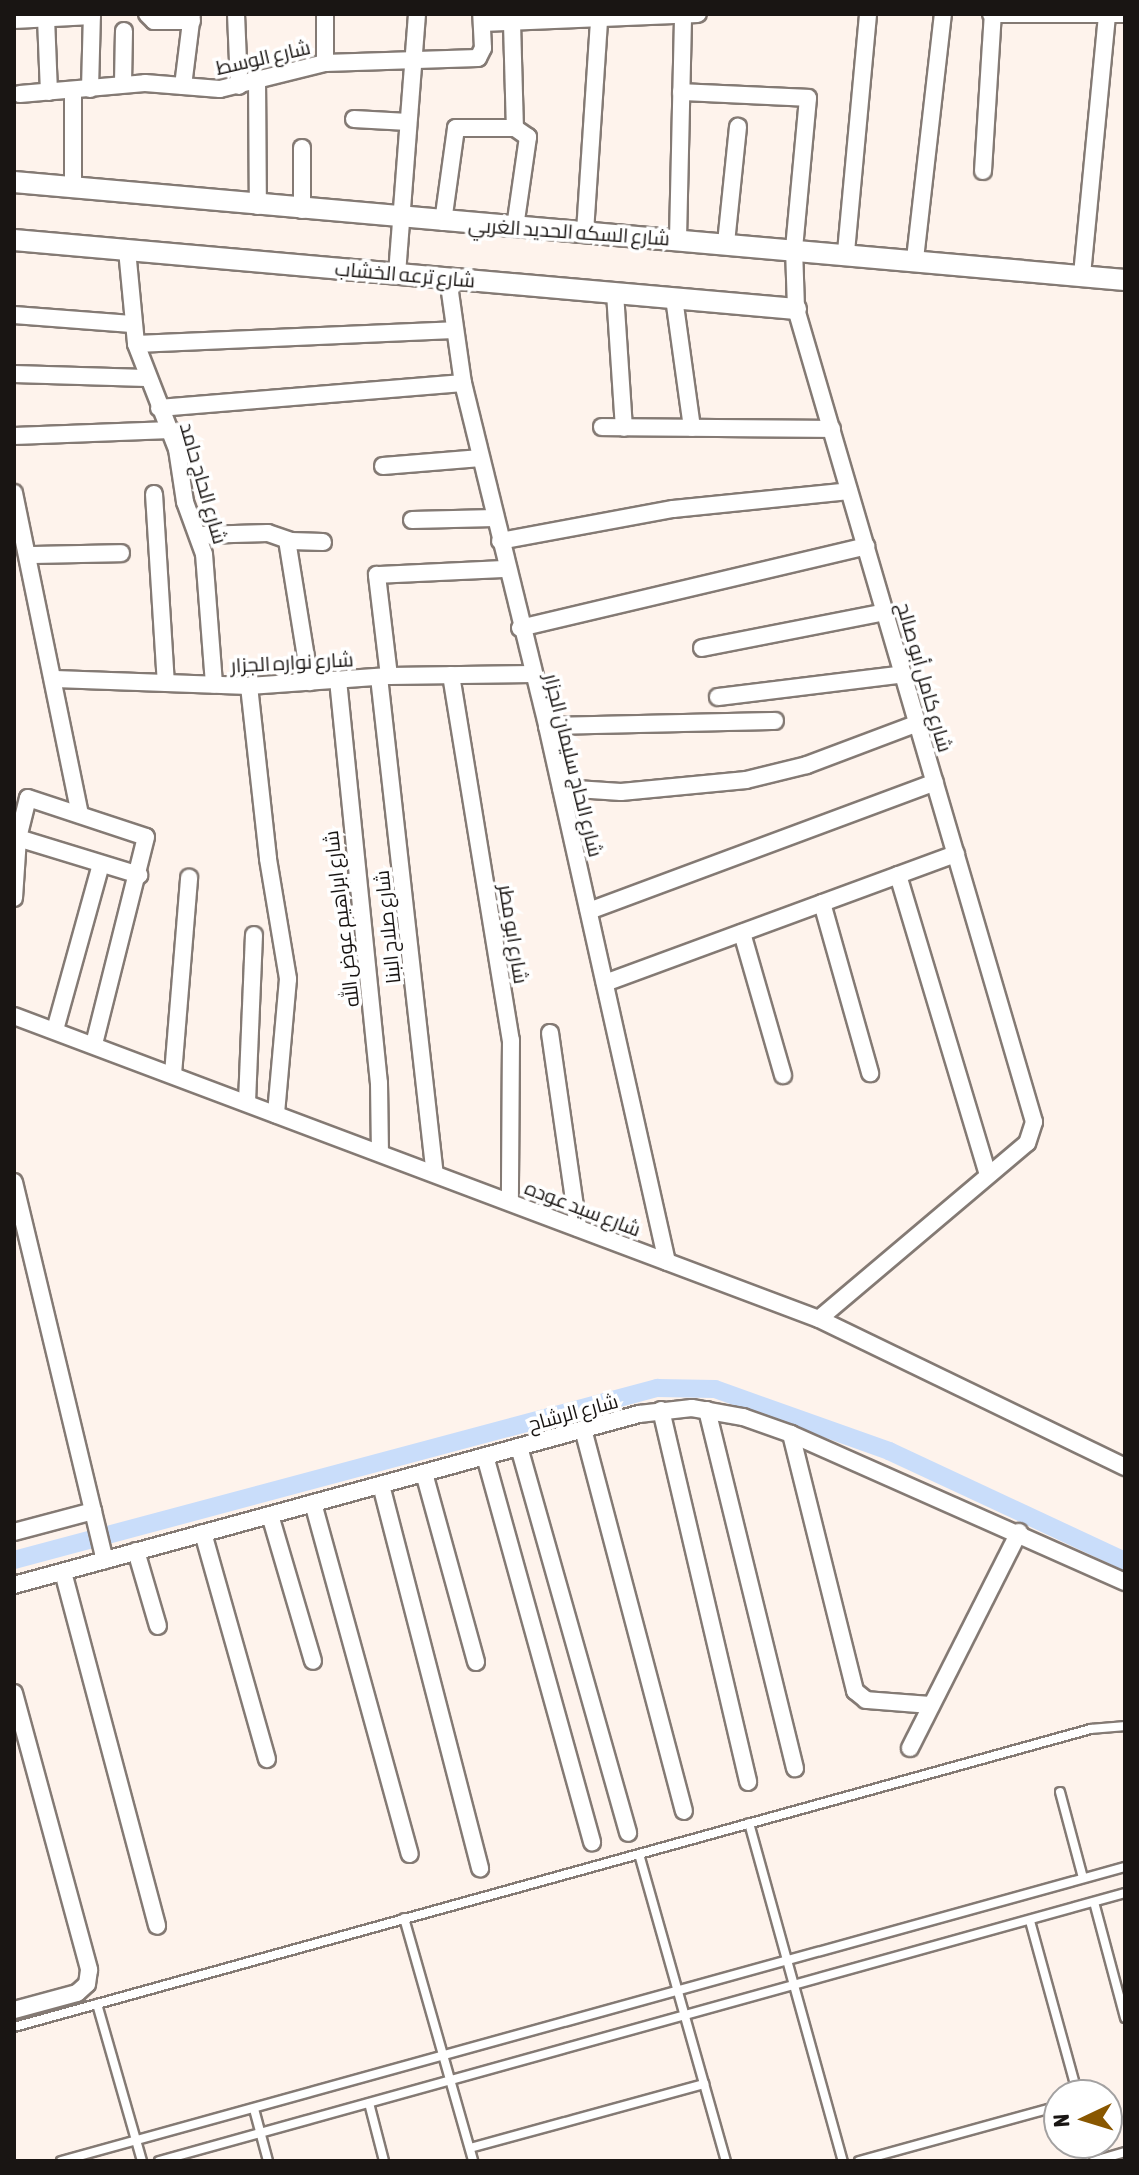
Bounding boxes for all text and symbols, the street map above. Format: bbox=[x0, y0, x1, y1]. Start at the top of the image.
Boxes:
street label: شارع الوسط bbox=[213, 34, 313, 80]
street label: شارع السكه الحديد الغربي bbox=[467, 212, 671, 250]
street label: شارع ترعه الخشاب bbox=[334, 256, 476, 292]
street label: شارع الحاج حامد bbox=[175, 420, 233, 546]
street label: شارع كامل أبو صالح bbox=[892, 599, 958, 755]
street label: شارع نواره الجزار bbox=[230, 647, 354, 677]
street label: شارع الحاج سليمان الجزار bbox=[540, 671, 608, 859]
street label: شارع ابراهيم عوض الله bbox=[318, 829, 364, 1009]
street label: شارع صلاح البنا bbox=[369, 869, 405, 985]
street label: شارع ابو مطر bbox=[494, 883, 534, 985]
street label: شارع سيد عوده bbox=[522, 1175, 644, 1241]
street label: شارع الرشاح bbox=[525, 1388, 621, 1436]
north arrow bbox=[1043, 2079, 1123, 2159]
text: N bbox=[1048, 2113, 1074, 2128]

